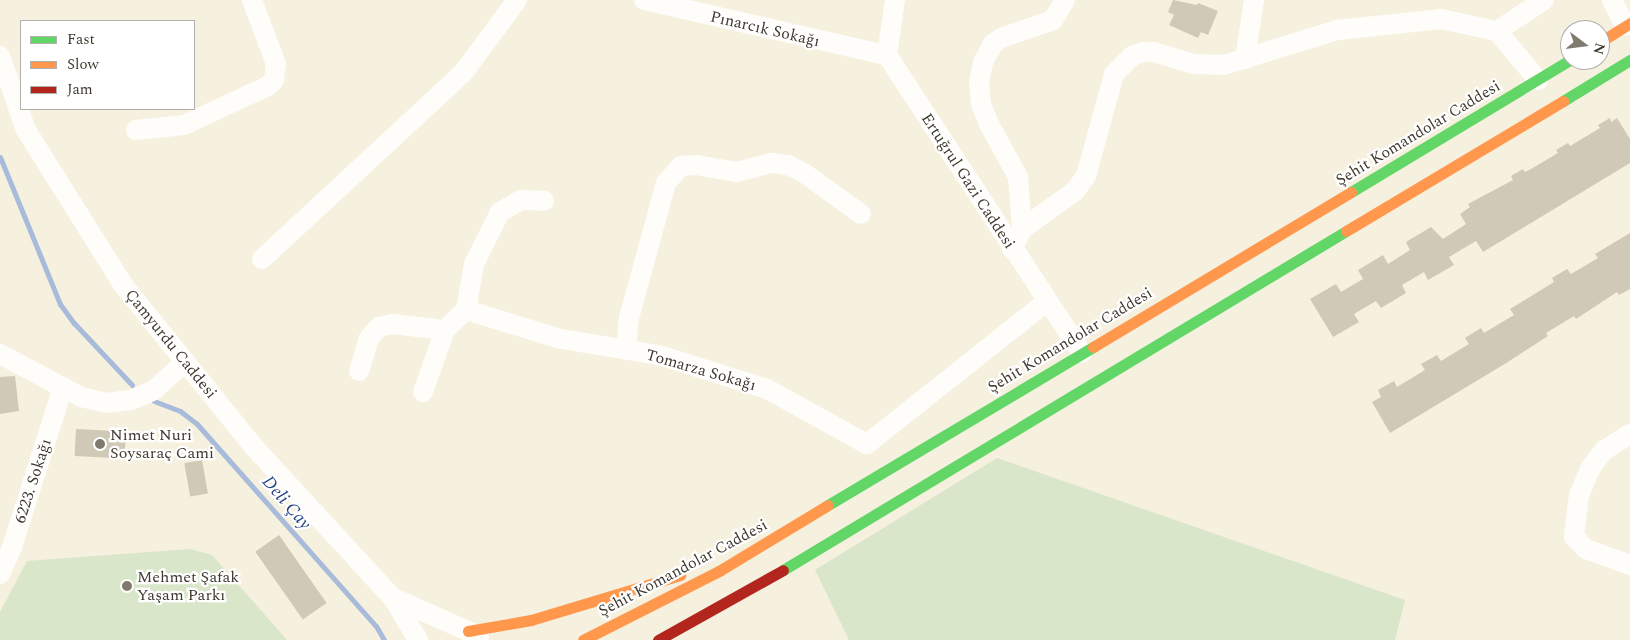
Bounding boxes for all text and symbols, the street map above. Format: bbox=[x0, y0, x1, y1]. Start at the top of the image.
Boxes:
street label: Pınarcık Sokağı bbox=[708, 7, 822, 51]
legend bbox=[20, 20, 195, 110]
north arrow bbox=[1560, 20, 1610, 70]
text: Fast bbox=[67, 28, 95, 51]
text: N bbox=[1587, 41, 1611, 57]
text: Slow bbox=[67, 53, 99, 76]
street label: Şehit Komandolar Caddesi bbox=[1332, 76, 1504, 190]
text: Jam bbox=[67, 78, 93, 101]
street label: Ertuğrul Gazi Caddesi bbox=[917, 110, 1019, 252]
street label: Şehit Komandolar Caddesi bbox=[984, 283, 1156, 397]
street label: Çamyurdu Caddesi bbox=[121, 286, 221, 402]
street label: Tomarza Sokağı bbox=[644, 345, 758, 395]
place label: Nimet Nuri Soysaraç Cami bbox=[110, 425, 214, 463]
street label: 6223. Sokağı bbox=[10, 436, 56, 526]
marker: Nimet Nuri Soysaraç Cami bbox=[94, 438, 106, 450]
water label: Deli Çay bbox=[257, 472, 315, 534]
street label: Şehit Komandolar Caddesi bbox=[595, 515, 771, 621]
place label: Mehmet Şafak Yaşam Parkı bbox=[137, 567, 239, 605]
marker: Mehmet Şafak Yaşam Parkı bbox=[121, 580, 133, 592]

